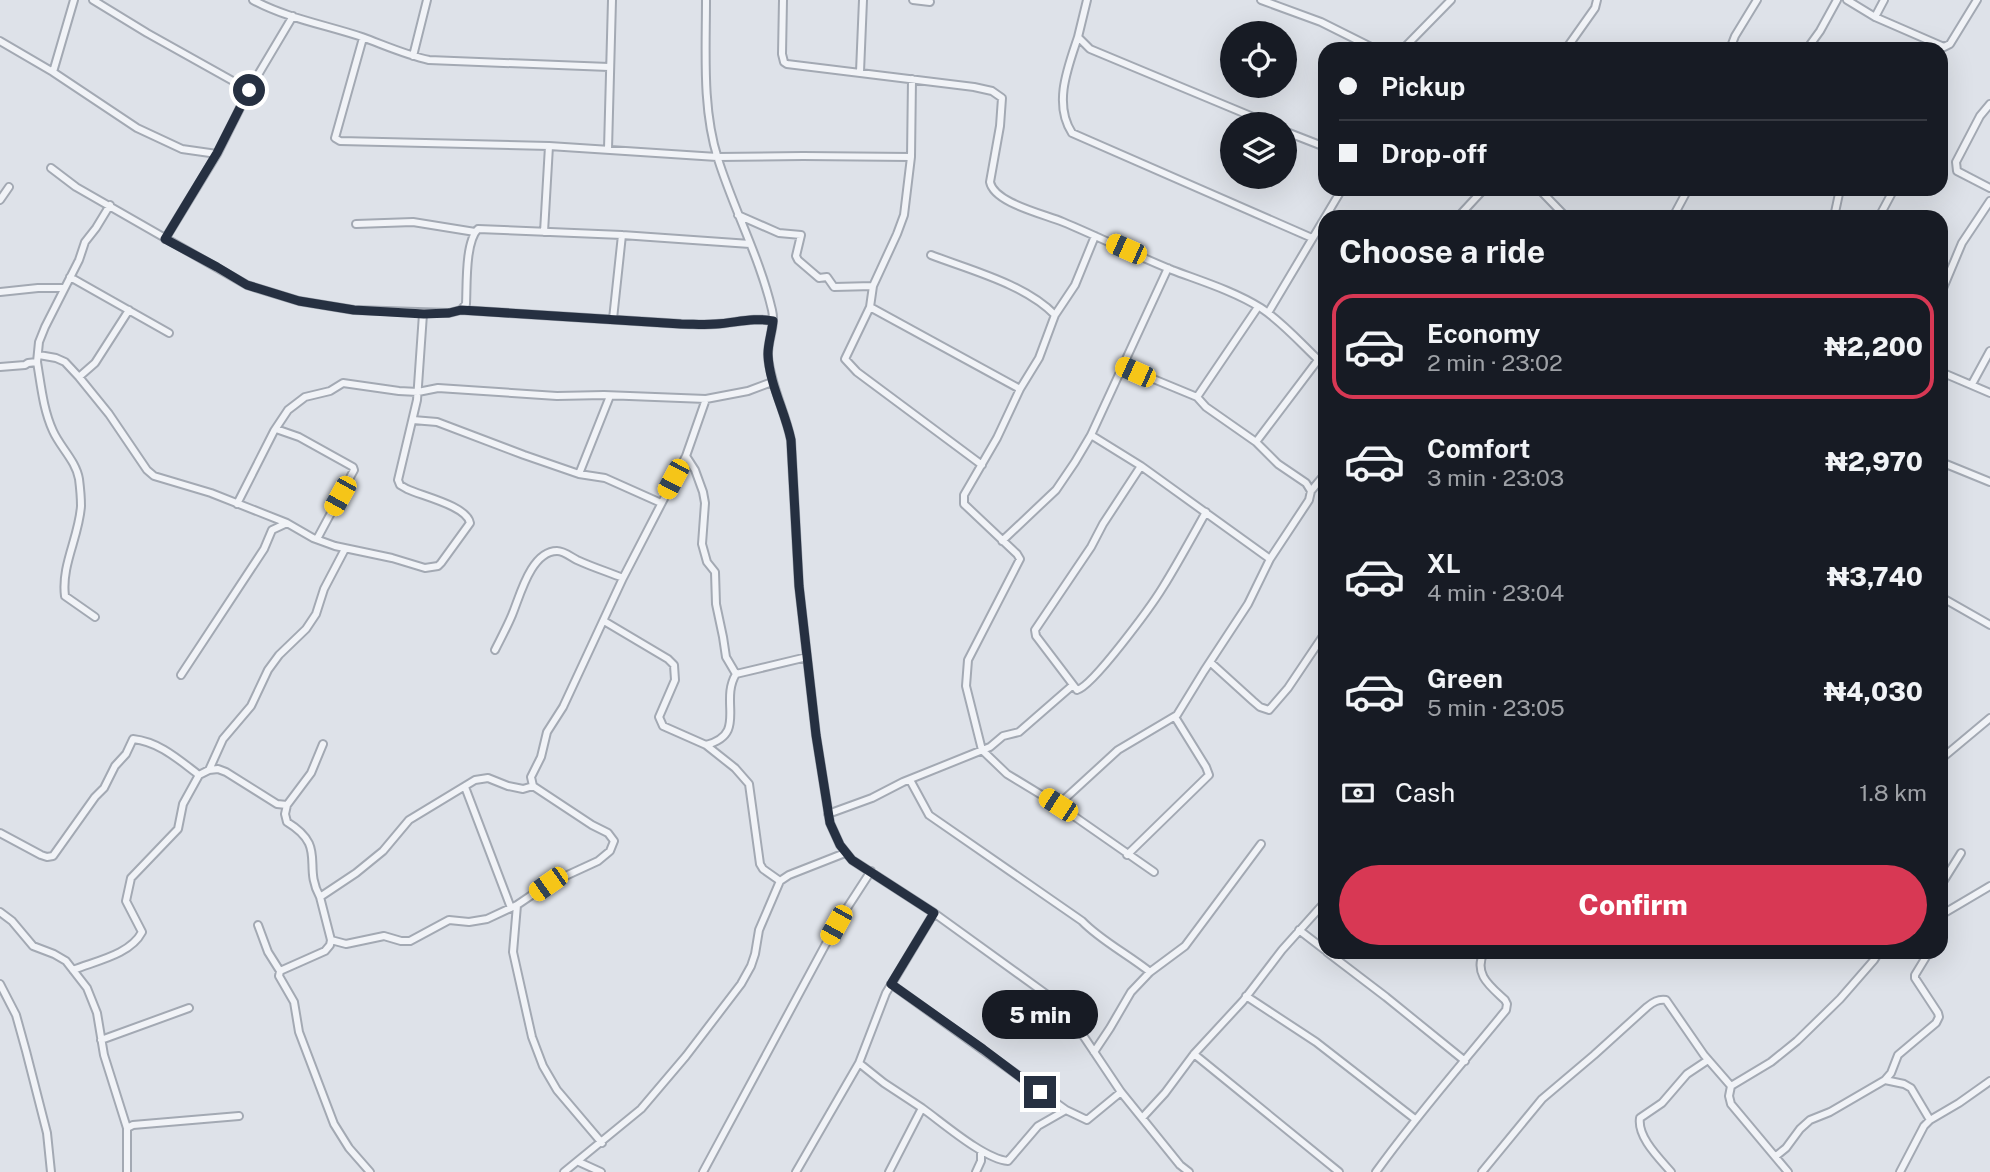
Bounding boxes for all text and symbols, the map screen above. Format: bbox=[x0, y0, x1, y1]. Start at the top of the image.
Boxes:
map controls bbox=[1220, 21, 1297, 189]
button: locate bbox=[1220, 21, 1297, 98]
text: Pickup bbox=[1381, 71, 1465, 102]
route start bbox=[233, 74, 265, 106]
button: layers bbox=[1220, 112, 1297, 189]
text: Drop-off bbox=[1381, 138, 1487, 169]
car bbox=[1103, 231, 1150, 267]
text: Choose a ride bbox=[1339, 233, 1545, 270]
icon: car bbox=[1343, 315, 1406, 378]
text: Economy bbox=[1427, 318, 1540, 349]
text: ₦2,200 bbox=[1824, 331, 1923, 362]
text: 2 min · 23:02 bbox=[1427, 349, 1563, 376]
car bbox=[1112, 354, 1159, 390]
icon: car bbox=[1343, 430, 1406, 493]
text: Comfort bbox=[1427, 433, 1530, 464]
text: ₦2,970 bbox=[1825, 446, 1923, 477]
car bbox=[654, 456, 693, 502]
text: 3 min · 23:03 bbox=[1427, 464, 1564, 491]
car bbox=[321, 473, 360, 519]
icon: car bbox=[1343, 545, 1406, 608]
text: XL bbox=[1427, 548, 1461, 579]
text: ₦3,740 bbox=[1827, 561, 1923, 592]
text: 4 min · 23:04 bbox=[1427, 579, 1564, 606]
icon: car bbox=[1343, 660, 1406, 723]
text: Green bbox=[1427, 663, 1503, 694]
text: ₦4,030 bbox=[1824, 676, 1923, 707]
text: 5 min · 23:05 bbox=[1427, 694, 1565, 721]
icon: cash bbox=[1339, 774, 1377, 812]
text: Cash bbox=[1395, 777, 1455, 808]
text: 1.8 km bbox=[1859, 779, 1927, 806]
car bbox=[1035, 785, 1082, 825]
car bbox=[525, 863, 572, 905]
button: Confirm bbox=[1339, 865, 1927, 945]
car bbox=[817, 902, 856, 948]
callout: 5 min bbox=[982, 990, 1098, 1040]
text: 5 min bbox=[1009, 1001, 1071, 1028]
route end bbox=[1024, 1076, 1056, 1108]

